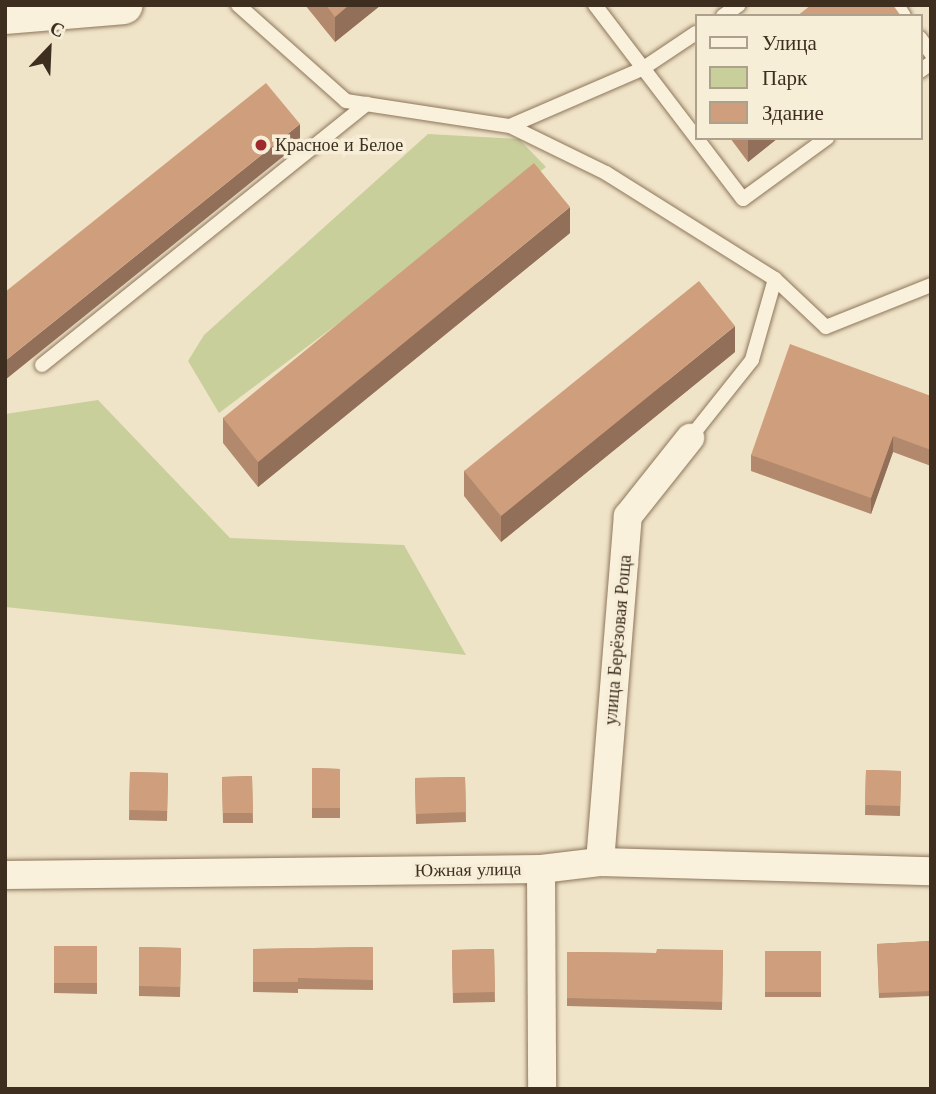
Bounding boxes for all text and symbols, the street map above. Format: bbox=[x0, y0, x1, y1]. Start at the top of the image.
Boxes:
north arrow bbox=[14, 14, 84, 84]
legend bbox=[694, 14, 922, 140]
text: С bbox=[47, 16, 68, 42]
text: Улица bbox=[762, 30, 817, 56]
text: Парк bbox=[762, 65, 807, 91]
text: Здание bbox=[762, 100, 824, 126]
place label: Красное и Белое bbox=[275, 134, 403, 156]
marker: Красное и Белое bbox=[253, 137, 269, 153]
street label: улица Берёзовая Роща bbox=[600, 554, 636, 726]
street label: Южная улица bbox=[414, 858, 522, 882]

